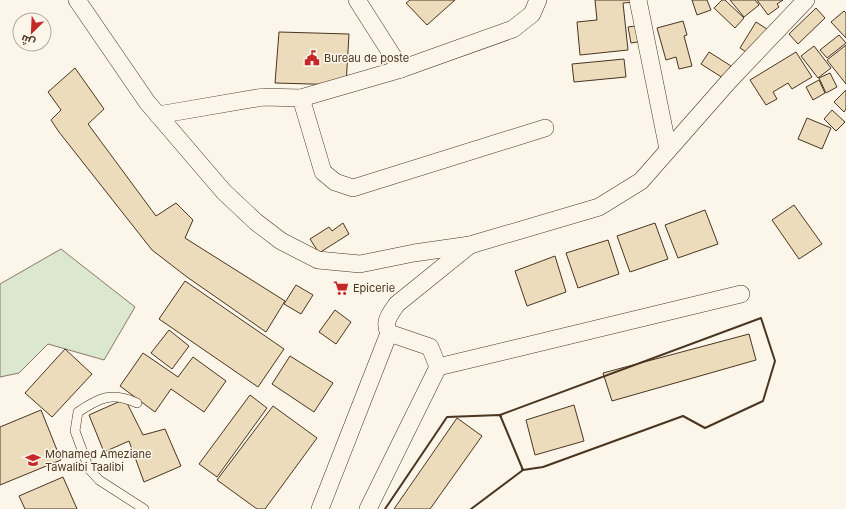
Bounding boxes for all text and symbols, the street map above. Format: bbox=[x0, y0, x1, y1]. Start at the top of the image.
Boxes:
north arrow bbox=[12, 12, 52, 52]
text: ش bbox=[19, 32, 37, 50]
public building icon: Bureau de poste bbox=[303, 49, 321, 67]
place label: Bureau de poste bbox=[324, 51, 409, 65]
supermarket icon: Epicerie bbox=[332, 279, 350, 297]
place label: Epicerie bbox=[353, 281, 395, 295]
place label: Mohamed Ameziane Tawalibi Taalibi bbox=[45, 447, 151, 474]
school or university icon: Mohamed Ameziane Tawalibi Taalibi bbox=[24, 451, 42, 469]

